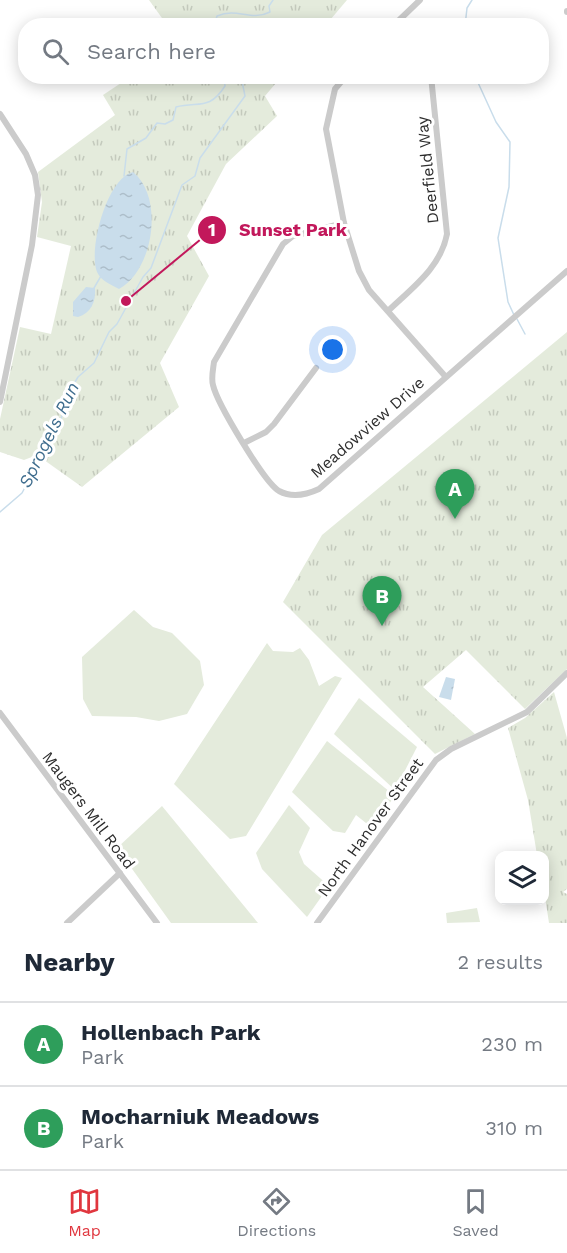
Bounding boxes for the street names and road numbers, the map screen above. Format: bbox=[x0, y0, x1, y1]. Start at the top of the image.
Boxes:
street label: Deerfield Way bbox=[412, 115, 443, 225]
street label: Meadowview Drive bbox=[307, 373, 428, 482]
street label: Maugers Mill Road bbox=[38, 748, 139, 873]
street label: North Hanover Street bbox=[314, 754, 427, 900]

